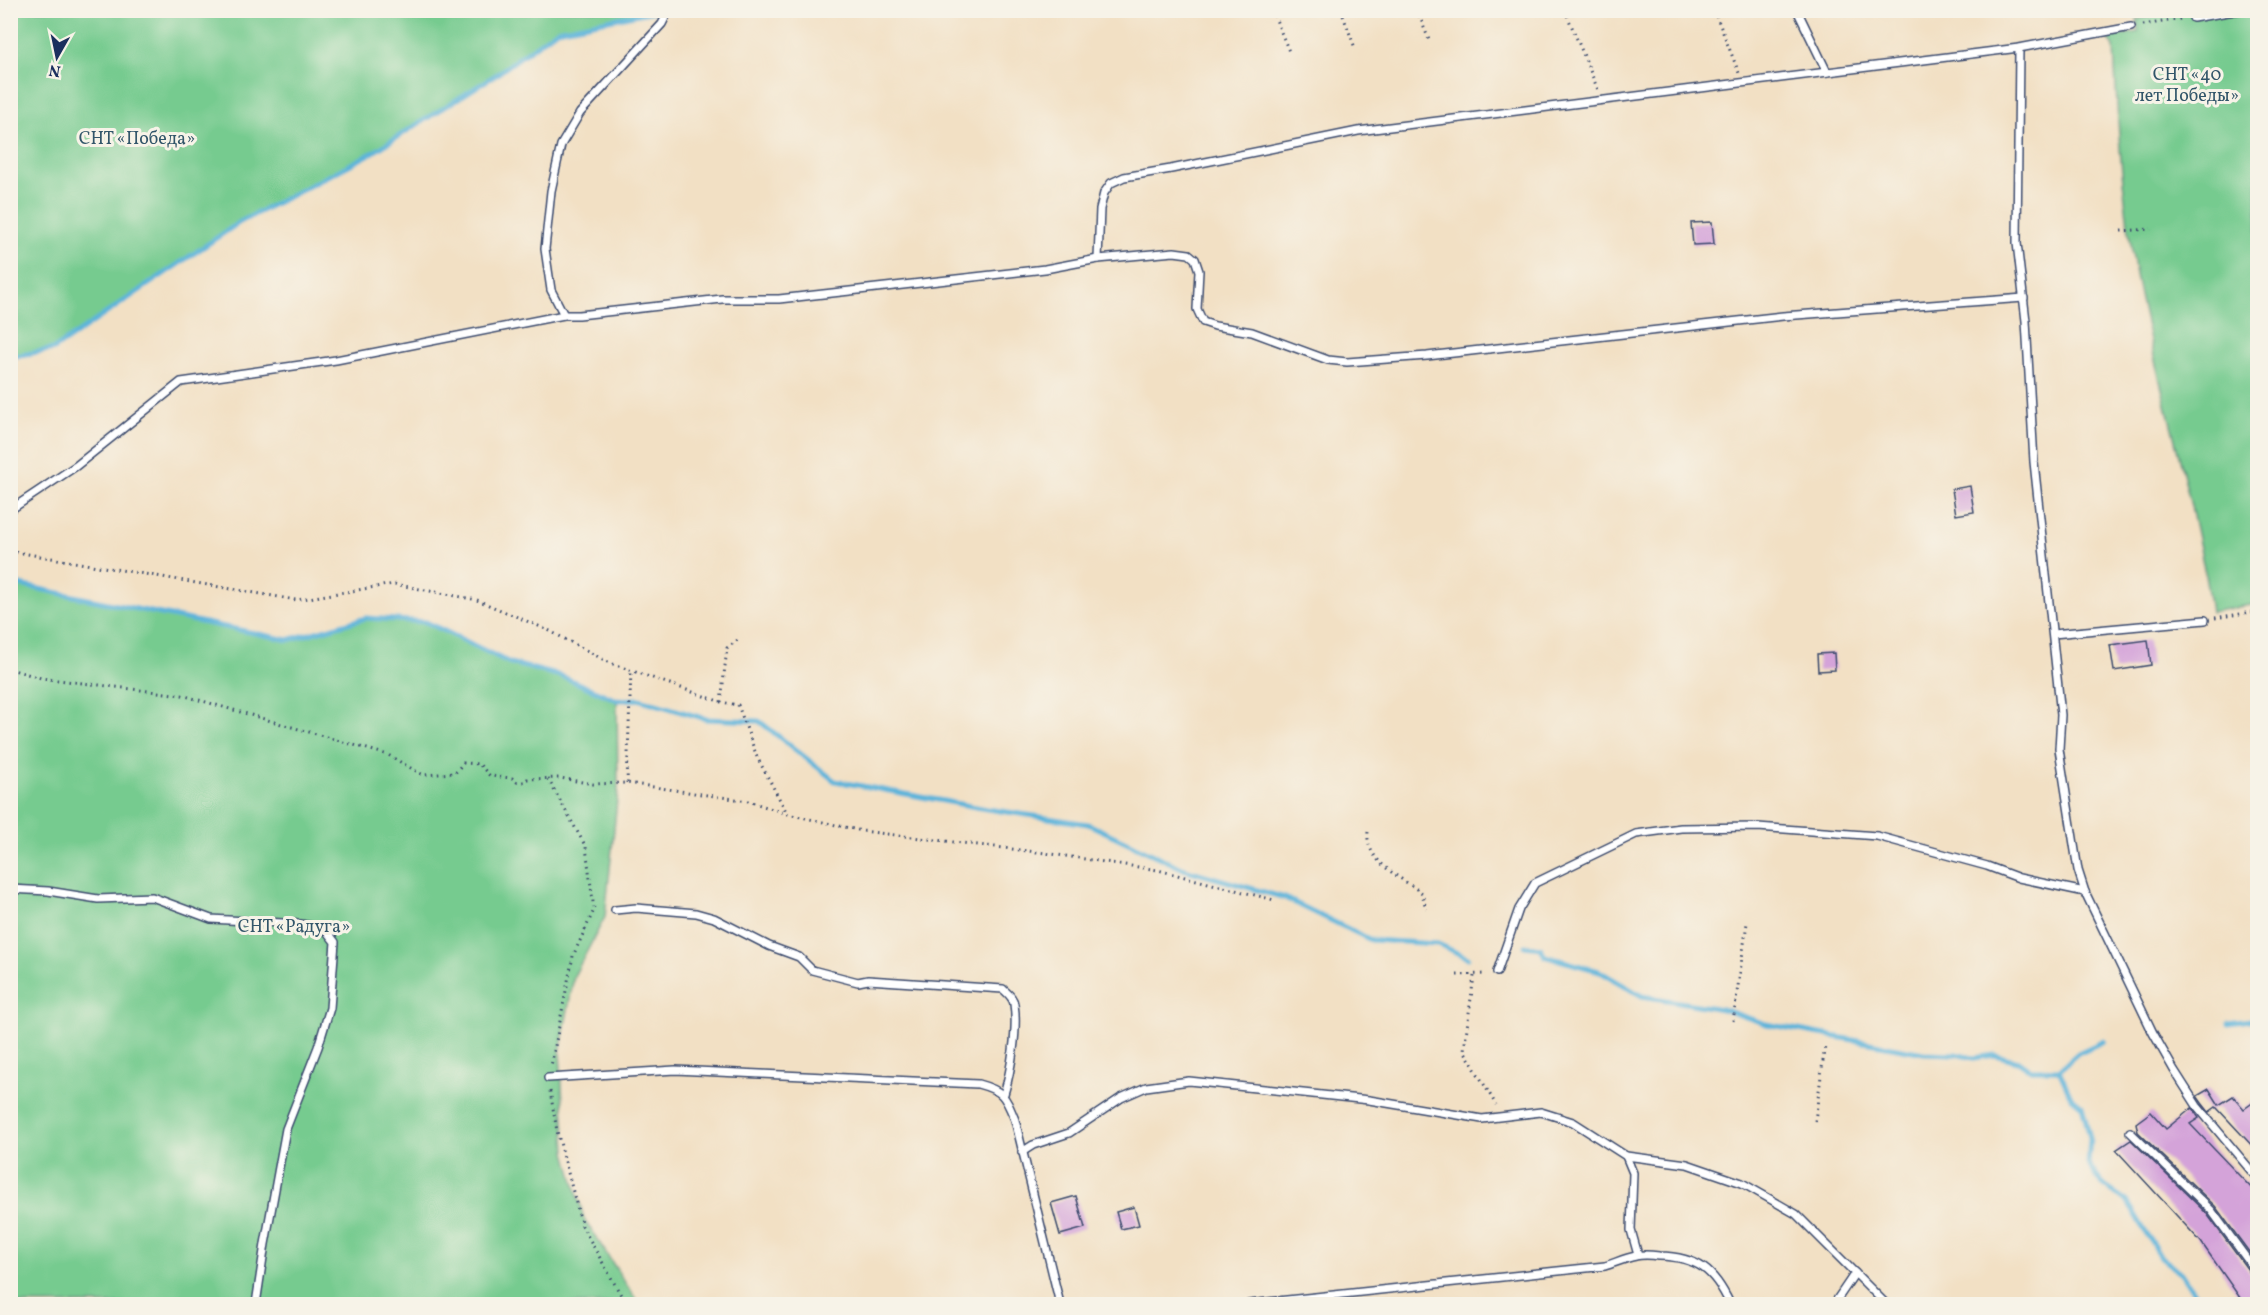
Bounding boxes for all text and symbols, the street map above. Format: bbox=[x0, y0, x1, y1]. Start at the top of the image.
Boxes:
north arrow bbox=[27, 27, 87, 87]
text: N bbox=[47, 58, 62, 82]
park label: СНТ «40 лет Победы» bbox=[2135, 63, 2239, 109]
park label: СНТ «Победа» bbox=[79, 127, 195, 152]
park label: СНТ «Радуга» bbox=[238, 915, 350, 940]

